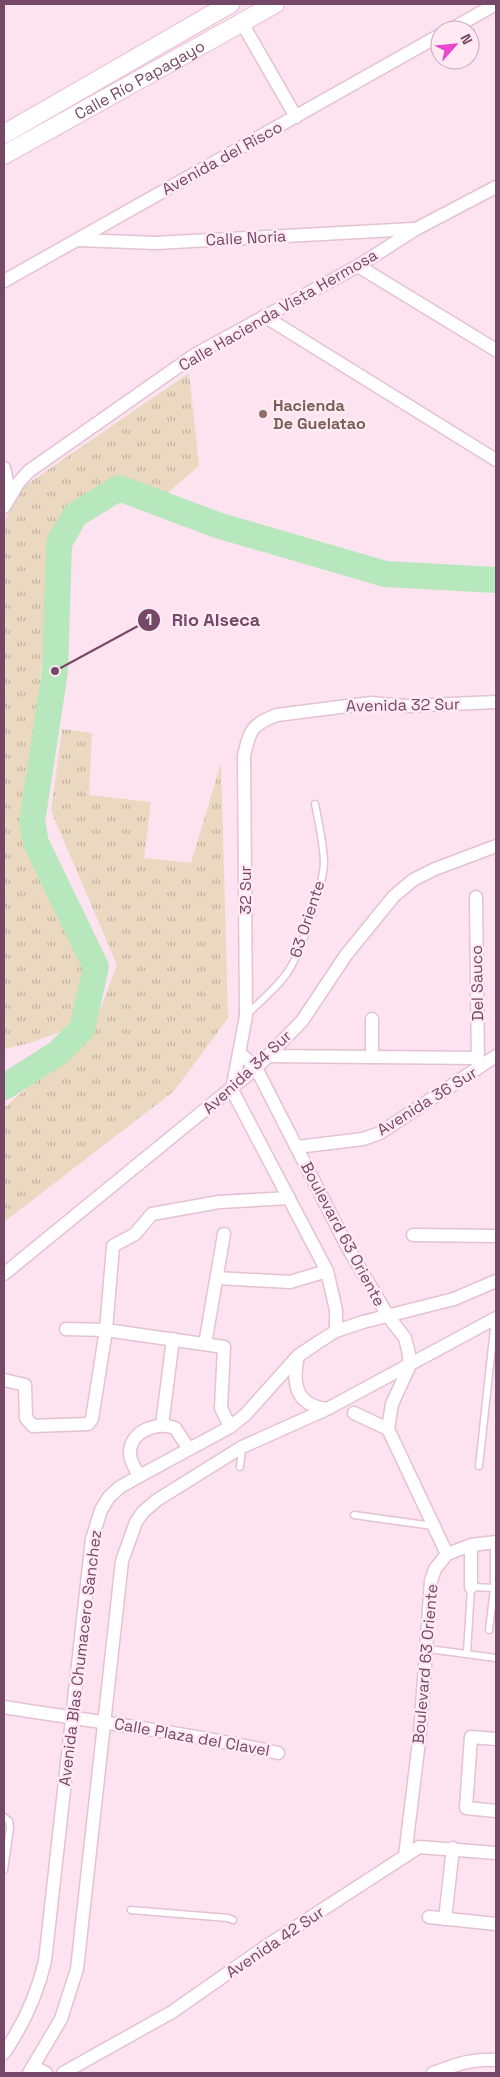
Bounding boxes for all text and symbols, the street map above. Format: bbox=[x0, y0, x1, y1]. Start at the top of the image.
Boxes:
north arrow bbox=[430, 20, 480, 70]
text: N bbox=[456, 31, 477, 47]
street label: Calle Río Papagayo bbox=[71, 35, 208, 124]
street label: Avenida del Risco bbox=[158, 116, 286, 200]
street label: Calle Noria bbox=[205, 225, 287, 251]
street label: Calle Hacienda Vista Hermosa bbox=[175, 244, 381, 376]
place label: Hacienda De Guelatao bbox=[273, 395, 366, 434]
marker: Hacienda De Guelatao bbox=[257, 408, 269, 420]
callout: Rio Alseca bbox=[137, 604, 270, 637]
text: Rio Alseca bbox=[172, 608, 261, 631]
text: 1 bbox=[146, 610, 152, 629]
street label: Avenida 32 Sur bbox=[346, 694, 460, 716]
street label: 32 Sur bbox=[235, 865, 256, 915]
street label: 63 Oriente bbox=[285, 878, 329, 960]
street label: Del Sauco bbox=[466, 945, 488, 1021]
street label: Avenida 34 Sur bbox=[198, 1025, 296, 1119]
street label: Avenida 36 Sur bbox=[373, 1062, 481, 1140]
street label: Boulevard 63 Oriente bbox=[296, 1158, 390, 1310]
street label: Avenida Blas Chumacero Sanchez bbox=[54, 1529, 106, 1787]
street label: Boulevard 63 Oriente bbox=[408, 1583, 442, 1745]
street label: Calle Plaza del Clavel bbox=[113, 1713, 271, 1761]
street label: Avenida 42 Sur bbox=[222, 1901, 328, 1983]

